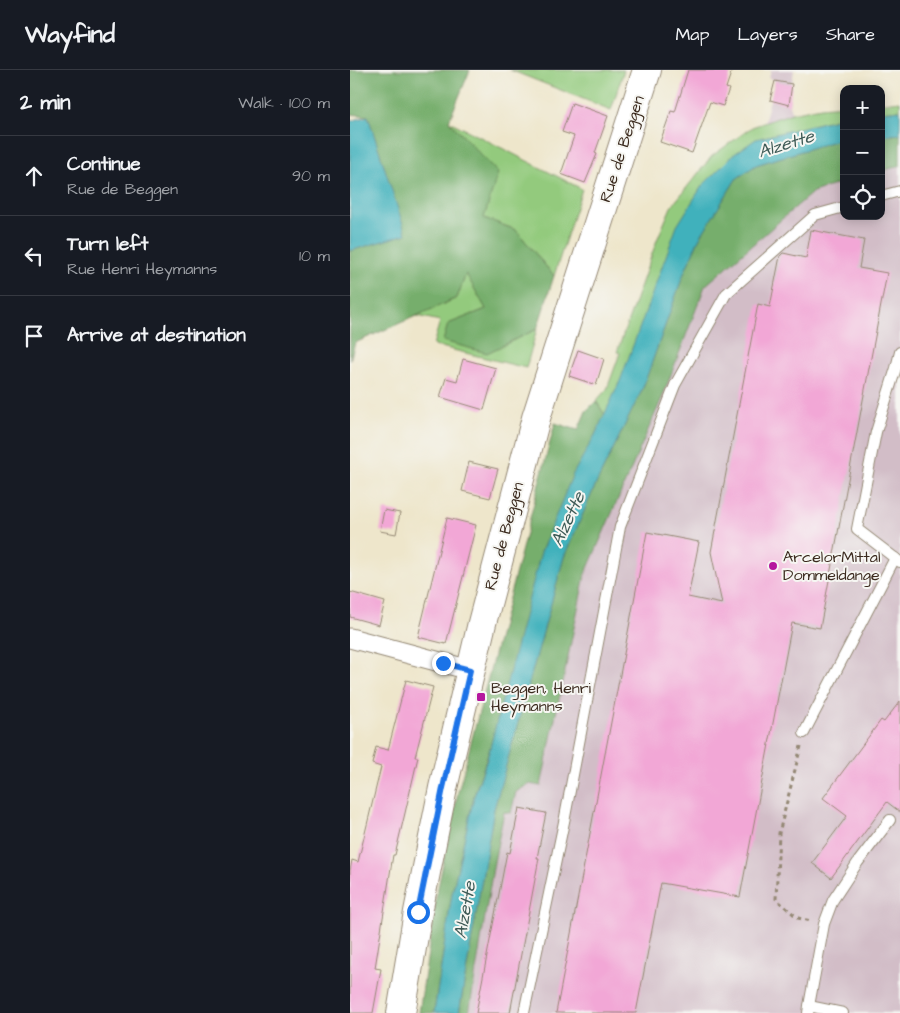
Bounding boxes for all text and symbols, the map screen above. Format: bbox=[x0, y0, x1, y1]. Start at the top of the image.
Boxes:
text: Wayfind bbox=[25, 18, 115, 52]
text: Map bbox=[675, 22, 709, 47]
text: Layers bbox=[737, 22, 798, 47]
text: Share bbox=[826, 22, 875, 47]
map controls bbox=[840, 85, 885, 220]
button: + bbox=[840, 85, 885, 130]
text: 2 min bbox=[20, 88, 70, 117]
text: Walk · 100 m bbox=[238, 92, 330, 114]
street label: Rue de Beggen bbox=[594, 93, 651, 206]
water label: Alzette bbox=[755, 123, 818, 164]
button: − bbox=[840, 130, 885, 175]
text: Continue bbox=[67, 151, 141, 178]
icon: ahead bbox=[20, 162, 48, 190]
text: 90 m bbox=[292, 165, 330, 187]
button: locate bbox=[840, 175, 885, 220]
text: Rue de Beggen bbox=[67, 178, 178, 200]
text: Turn left bbox=[67, 231, 148, 258]
icon: left bbox=[20, 242, 48, 270]
text: 10 m bbox=[299, 245, 330, 267]
text: Rue Henri Heymanns bbox=[67, 258, 217, 280]
icon: arrive bbox=[20, 322, 48, 350]
text: Arrive at destination bbox=[67, 322, 246, 349]
street label: Rue de Beggen bbox=[479, 480, 530, 593]
water label: Alzette bbox=[545, 487, 592, 550]
place label: ArcelorMittal Dommeldange bbox=[783, 546, 880, 587]
marker: ArcelorMittal Dommeldange bbox=[767, 560, 779, 572]
route end bbox=[432, 652, 455, 675]
place label: Beggen, Henri Heymanns bbox=[491, 677, 592, 718]
marker: Beggen, Henri Heymanns bbox=[475, 691, 487, 703]
water label: Alzette bbox=[448, 878, 483, 940]
route start bbox=[407, 901, 430, 924]

